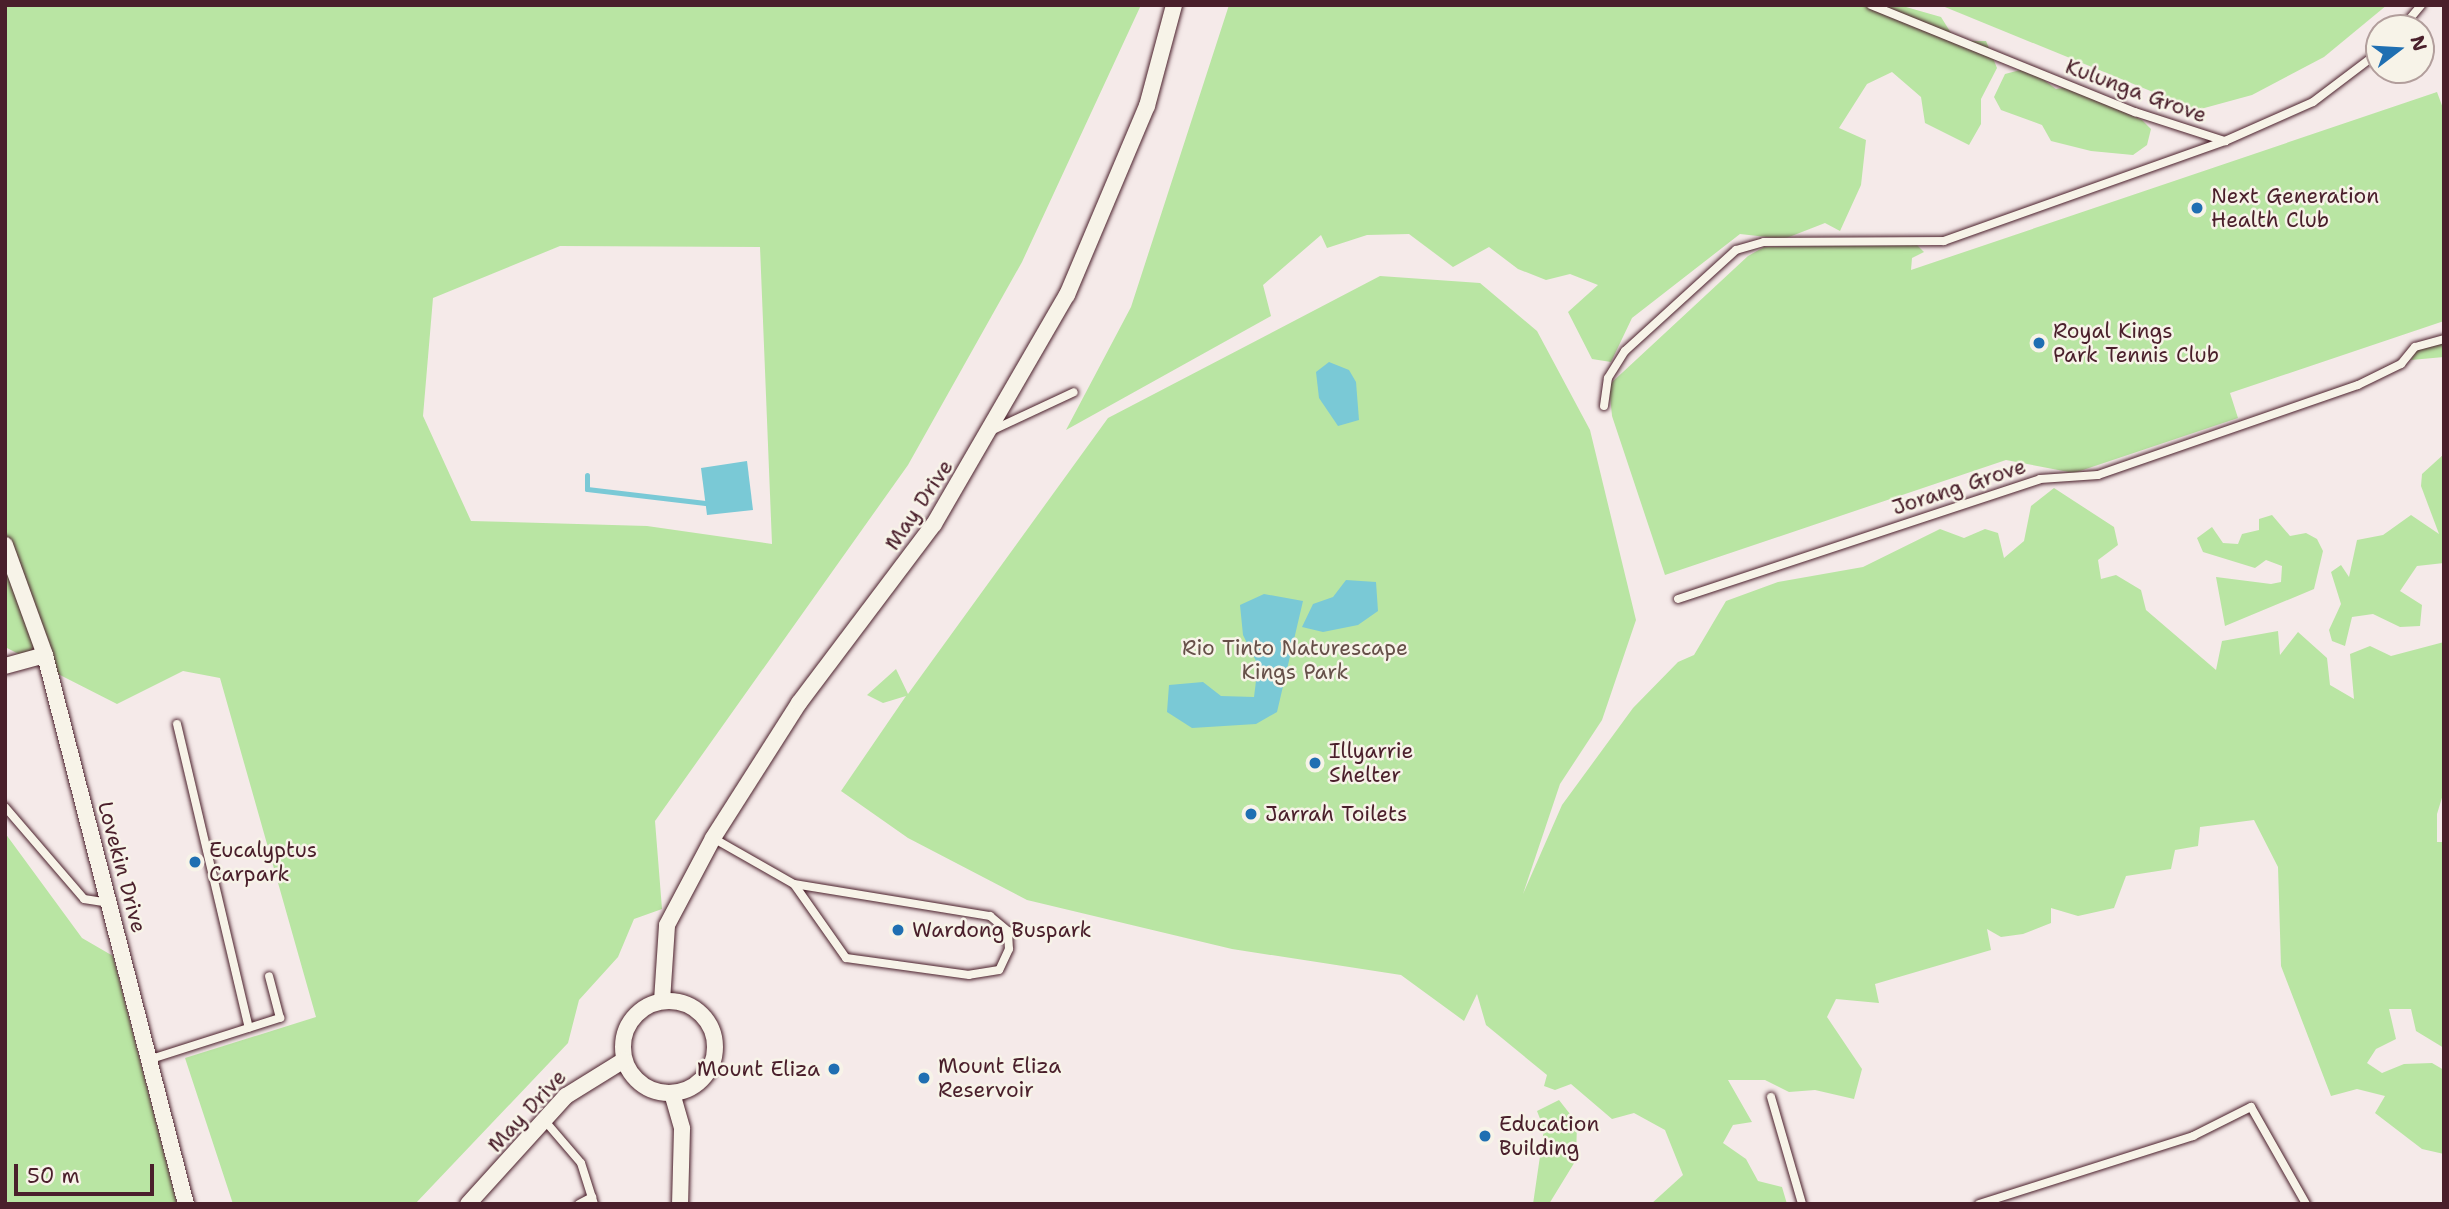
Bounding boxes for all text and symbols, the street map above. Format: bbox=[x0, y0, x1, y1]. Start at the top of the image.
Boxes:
north arrow bbox=[2365, 14, 2435, 84]
text: N bbox=[2404, 32, 2433, 54]
street label: Kulunga Grove bbox=[2062, 54, 2210, 128]
place label: Next Generation Health Club bbox=[2211, 183, 2379, 233]
marker: Next Generation Health Club bbox=[2189, 200, 2205, 216]
place label: Royal Kings Park Tennis Club bbox=[2053, 318, 2219, 368]
marker: Royal Kings Park Tennis Club bbox=[2031, 335, 2047, 351]
street label: Jorang Grove bbox=[1889, 454, 2029, 520]
street label: May Drive bbox=[880, 455, 958, 555]
park label: Rio Tinto Naturescape Kings Park bbox=[1182, 635, 1408, 685]
place label: Illyarrie Shelter bbox=[1329, 738, 1413, 788]
marker: Illyarrie Shelter bbox=[1307, 755, 1323, 771]
street label: Lovekin Drive bbox=[92, 799, 152, 935]
place label: Jarrah Toilets bbox=[1265, 801, 1407, 827]
marker: Jarrah Toilets bbox=[1243, 806, 1259, 822]
place label: Eucalyptus Carpark bbox=[209, 837, 317, 887]
marker: Eucalyptus Carpark bbox=[187, 854, 203, 870]
place label: Wardong Buspark bbox=[912, 917, 1092, 943]
marker: Wardong Buspark bbox=[890, 922, 906, 938]
place label: Mount Eliza Reservoir bbox=[938, 1053, 1061, 1103]
place label: Mount Eliza bbox=[697, 1056, 820, 1082]
marker: Mount Eliza bbox=[826, 1061, 842, 1077]
street label: May Drive bbox=[482, 1065, 572, 1157]
marker: Mount Eliza Reservoir bbox=[916, 1070, 932, 1086]
place label: Education Building bbox=[1499, 1111, 1599, 1161]
marker: Education Building bbox=[1477, 1128, 1493, 1144]
scale bar bbox=[18, 1150, 158, 1194]
text: 50 m bbox=[27, 1162, 80, 1190]

